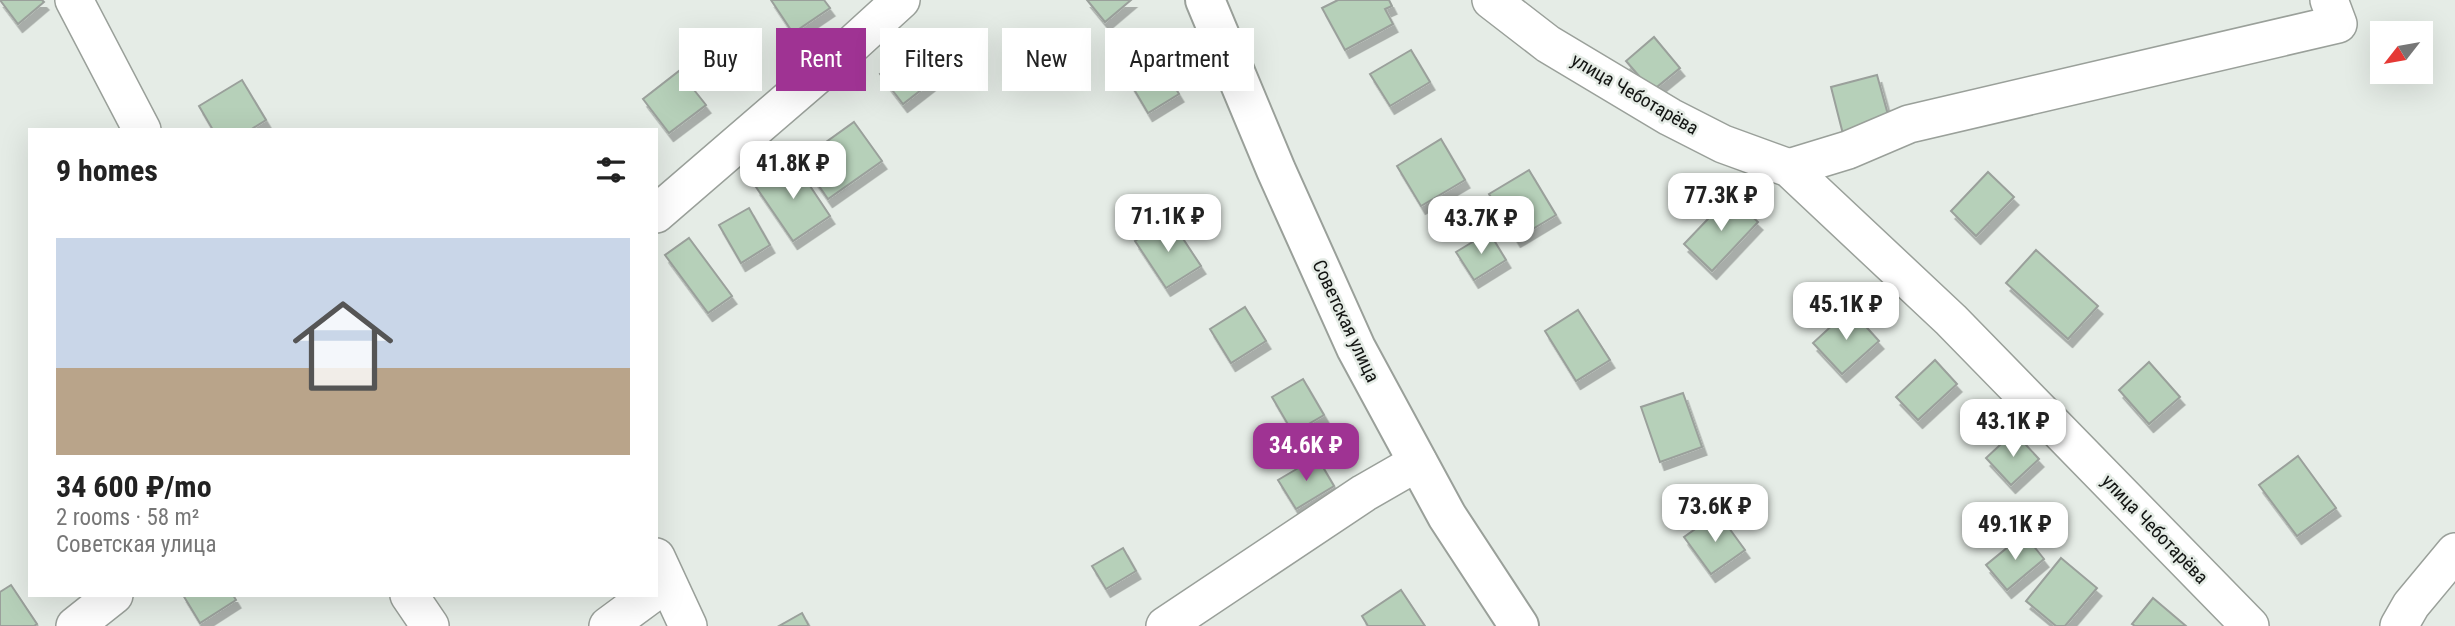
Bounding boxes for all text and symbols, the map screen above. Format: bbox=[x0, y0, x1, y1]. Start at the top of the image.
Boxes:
north arrow bbox=[2370, 21, 2432, 84]
map controls bbox=[2370, 21, 2433, 84]
chip: Buy bbox=[679, 28, 762, 91]
chip: Rent bbox=[776, 28, 866, 91]
chip: Filters bbox=[880, 28, 988, 91]
chip: New bbox=[1002, 28, 1091, 91]
chip: Apartment bbox=[1105, 28, 1254, 91]
street label: улица Чеботарёва bbox=[1567, 48, 1703, 140]
pin: 41.8K ₽ bbox=[728, 142, 858, 201]
text: 41.8K ₽ bbox=[756, 150, 830, 177]
icon: filters bbox=[592, 151, 630, 189]
text: 9 homes bbox=[56, 153, 158, 188]
pin: 77.3K ₽ bbox=[1656, 174, 1786, 233]
text: 77.3K ₽ bbox=[1684, 182, 1758, 209]
pin: 71.1K ₽ bbox=[1103, 194, 1233, 254]
pin: 43.7K ₽ bbox=[1416, 196, 1546, 256]
text: 71.1K ₽ bbox=[1131, 203, 1205, 230]
text: 43.7K ₽ bbox=[1444, 205, 1518, 232]
street label: Советская улица bbox=[1308, 256, 1384, 386]
pin: 45.1K ₽ bbox=[1781, 282, 1911, 342]
icon: home bbox=[280, 283, 406, 409]
text: 45.1K ₽ bbox=[1809, 291, 1883, 318]
pin: 43.1K ₽ bbox=[1948, 400, 2078, 459]
text: 43.1K ₽ bbox=[1976, 408, 2050, 435]
pin: 34.6K ₽ bbox=[1241, 424, 1371, 483]
text: 34.6K ₽ bbox=[1269, 432, 1343, 459]
text: 34 600 ₽/mo bbox=[56, 469, 212, 504]
street label: улица Чеботарёва bbox=[2097, 470, 2213, 588]
pin: 73.6K ₽ bbox=[1650, 484, 1780, 544]
text: 73.6K ₽ bbox=[1678, 493, 1752, 520]
pin: 49.1K ₽ bbox=[1950, 503, 2080, 562]
text: 2 rooms · 58 m² bbox=[56, 504, 199, 531]
text: 49.1K ₽ bbox=[1978, 511, 2052, 538]
text: Советская улица bbox=[56, 531, 216, 558]

